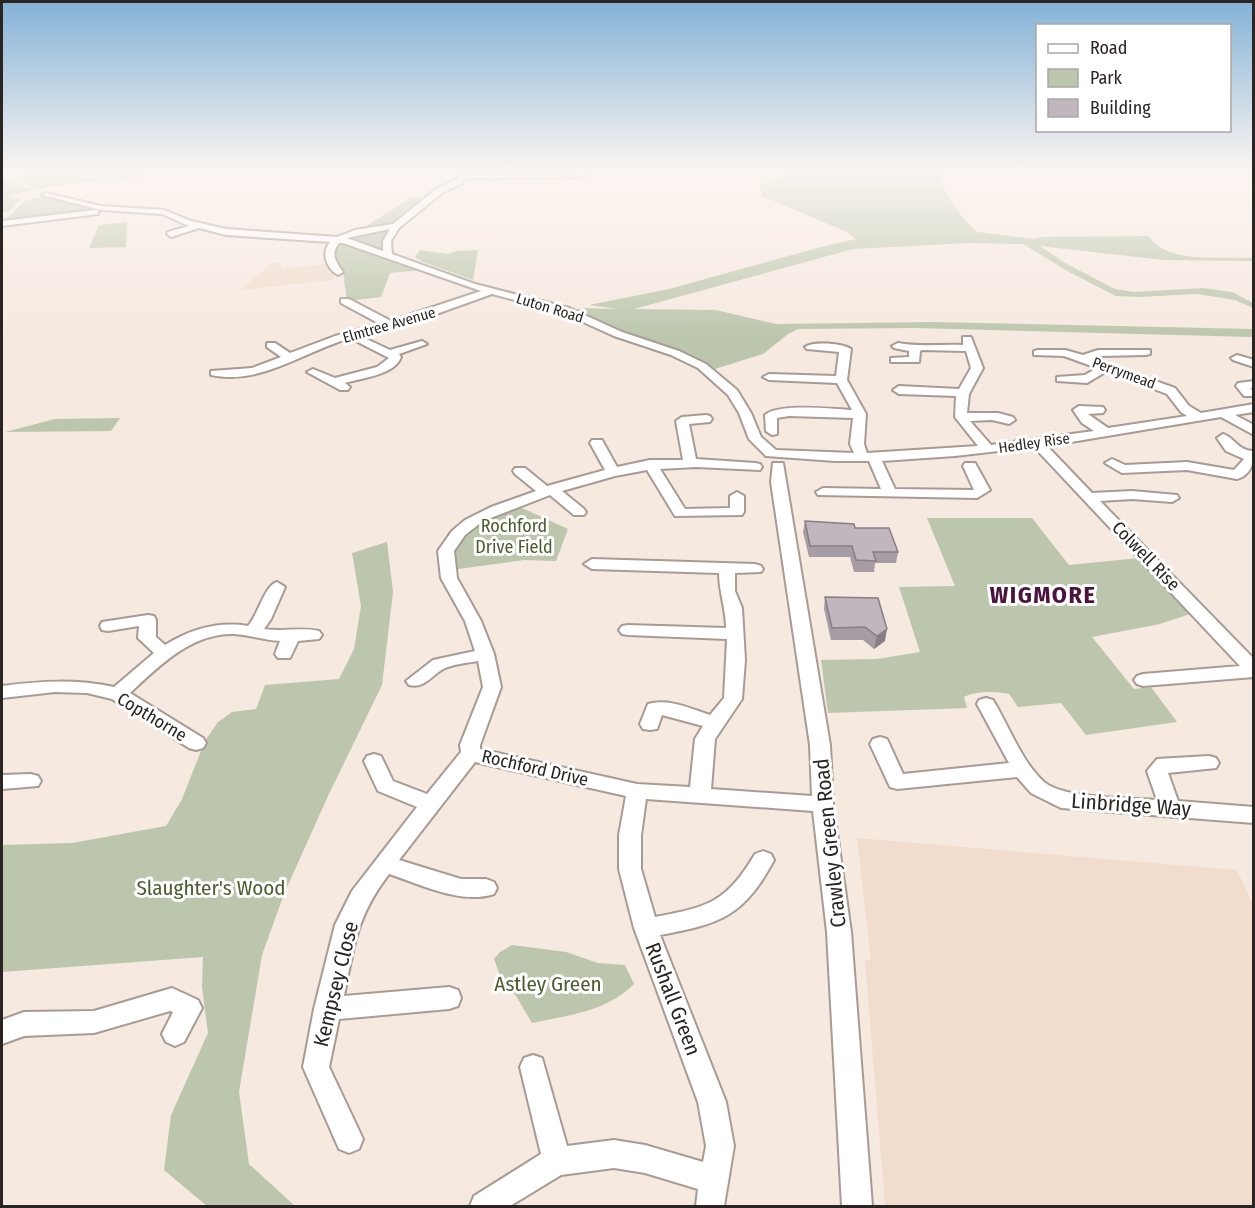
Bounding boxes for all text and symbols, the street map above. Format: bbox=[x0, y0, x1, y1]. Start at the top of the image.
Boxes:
legend bbox=[1036, 24, 1231, 132]
text: Road bbox=[1090, 37, 1127, 59]
text: Park bbox=[1090, 67, 1123, 89]
text: Building bbox=[1090, 97, 1151, 119]
street label: Luton Road bbox=[514, 289, 586, 327]
street label: Elmtree Avenue bbox=[341, 303, 437, 347]
street label: Perrymead bbox=[1090, 353, 1158, 393]
street label: Hedley Rise bbox=[997, 429, 1071, 457]
park label: Rochford Drive Field bbox=[475, 515, 553, 558]
street label: Colwell Rise bbox=[1107, 517, 1185, 595]
district label: WIGMORE bbox=[990, 581, 1096, 609]
street label: Copthorne bbox=[113, 688, 191, 746]
street label: Rochford Drive bbox=[480, 745, 591, 791]
street label: Crawley Green Road bbox=[808, 757, 852, 929]
street label: Linbridge Way bbox=[1070, 788, 1192, 822]
park label: Slaughter's Wood bbox=[136, 875, 286, 901]
street label: Kempsey Close bbox=[308, 919, 364, 1049]
street label: Rushall Green bbox=[640, 939, 706, 1059]
park label: Astley Green bbox=[494, 971, 602, 997]

